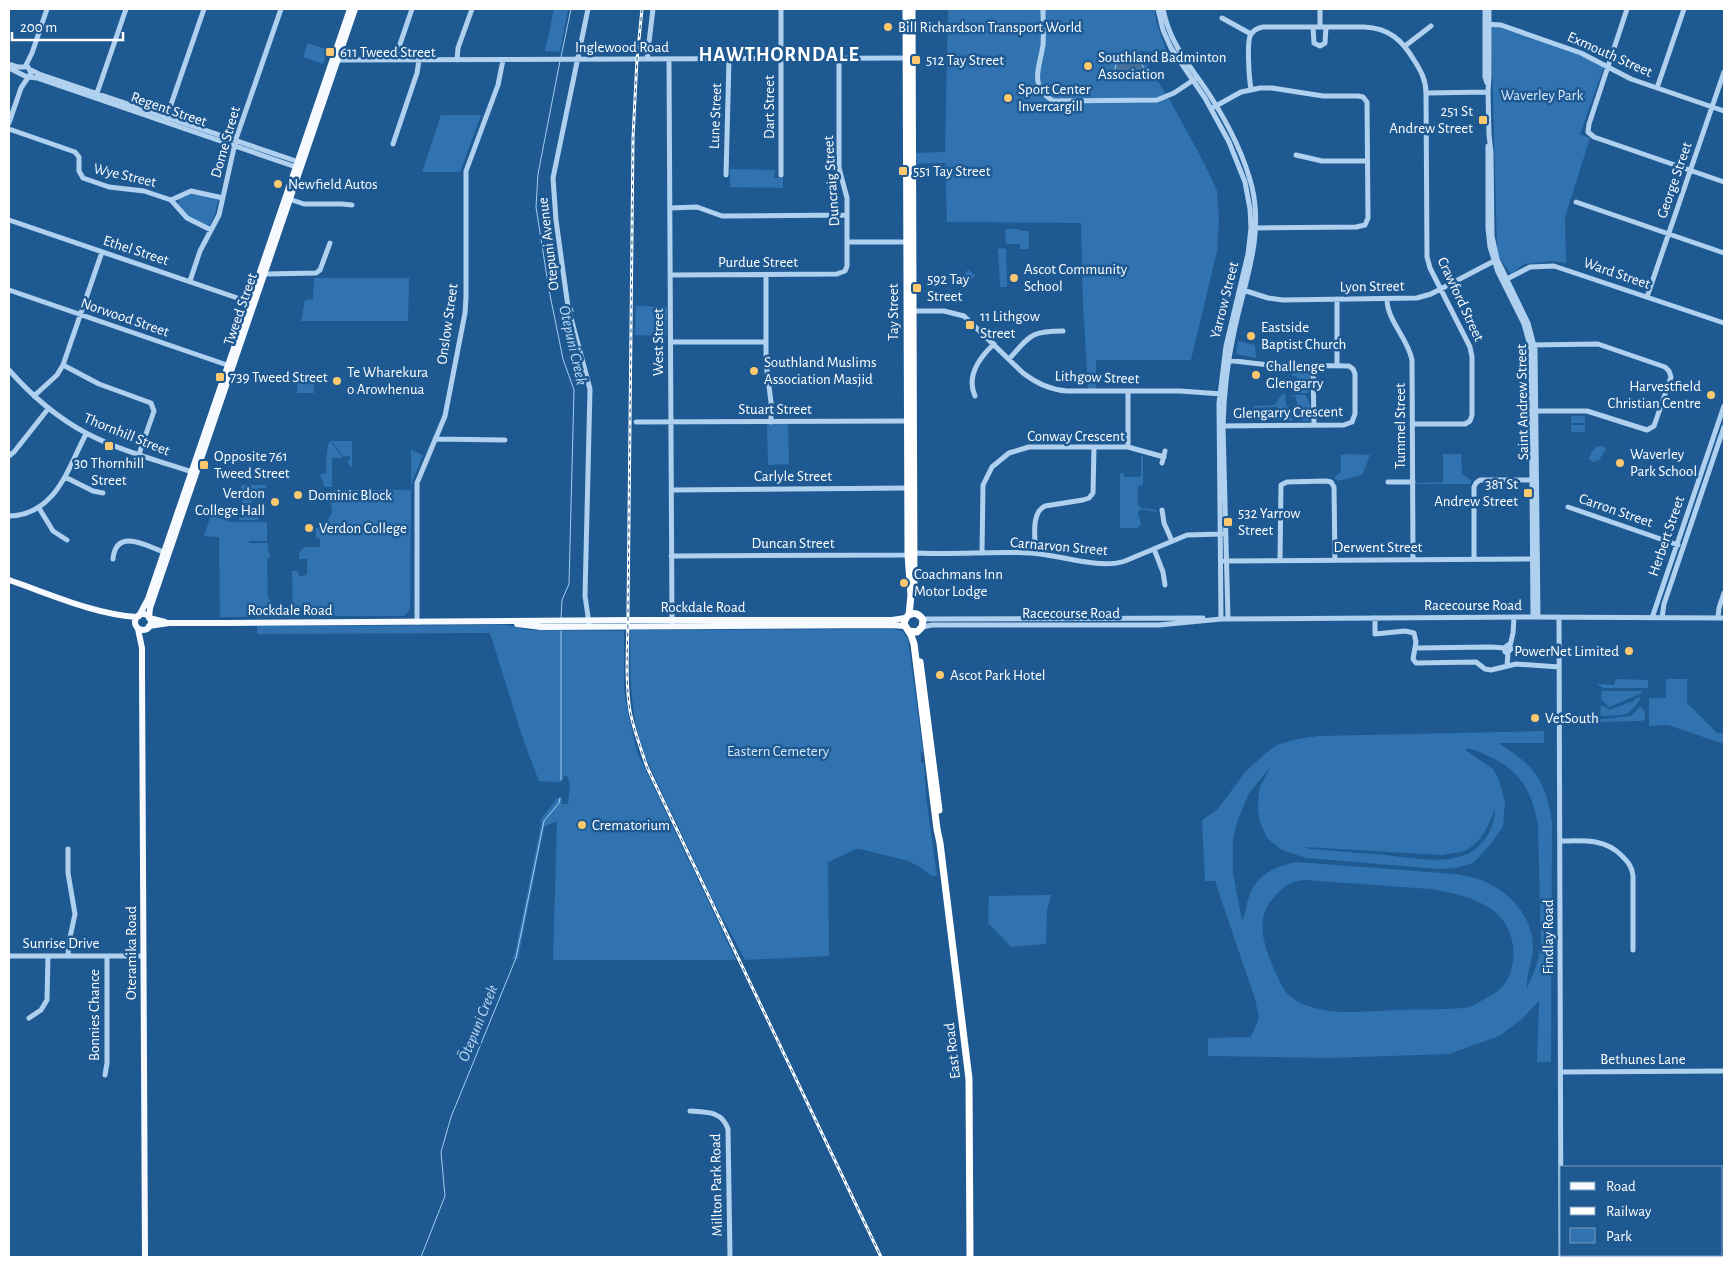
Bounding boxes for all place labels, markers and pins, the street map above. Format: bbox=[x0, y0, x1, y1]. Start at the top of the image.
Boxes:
place label: Bill Richardson Transport World bbox=[898, 20, 1082, 35]
marker: Bill Richardson Transport World bbox=[882, 21, 894, 33]
place label: 611 Tweed Street bbox=[340, 45, 436, 60]
marker: 611 Tweed Street bbox=[324, 46, 336, 58]
place label: Southland Badminton Association bbox=[1098, 50, 1227, 82]
place label: 512 Tay Street bbox=[926, 53, 1004, 68]
marker: 512 Tay Street bbox=[910, 54, 922, 66]
marker: Southland Badminton Association bbox=[1082, 60, 1094, 72]
place label: Sport Center Invercargill bbox=[1018, 82, 1091, 114]
marker: Sport Center Invercargill bbox=[1002, 92, 1014, 104]
place label: 251 St Andrew Street bbox=[1389, 104, 1473, 136]
marker: 251 St Andrew Street bbox=[1477, 114, 1489, 126]
place label: 551 Tay Street bbox=[913, 164, 991, 179]
marker: 551 Tay Street bbox=[897, 165, 909, 177]
place label: Newfield Autos bbox=[288, 177, 378, 192]
marker: Newfield Autos bbox=[272, 178, 284, 190]
place label: Ascot Community School bbox=[1024, 262, 1128, 294]
place label: 592 Tay Street bbox=[927, 272, 970, 304]
marker: Ascot Community School bbox=[1008, 272, 1020, 284]
marker: 592 Tay Street bbox=[911, 282, 923, 294]
place label: 11 Lithgow Street bbox=[980, 309, 1040, 341]
marker: 11 Lithgow Street bbox=[964, 319, 976, 331]
place label: Eastside Baptist Church bbox=[1261, 320, 1346, 352]
marker: Eastside Baptist Church bbox=[1245, 330, 1257, 342]
place label: Southland Muslims Association Masjid bbox=[764, 355, 876, 387]
place label: Challenge Glengarry bbox=[1266, 359, 1325, 391]
place label: Te Wharekura o Arowhenua bbox=[347, 365, 428, 397]
marker: Southland Muslims Association Masjid bbox=[748, 365, 760, 377]
marker: Challenge Glengarry bbox=[1250, 369, 1262, 381]
place label: 739 Tweed Street bbox=[230, 370, 328, 385]
marker: 739 Tweed Street bbox=[214, 371, 226, 383]
marker: Te Wharekura o Arowhenua bbox=[331, 375, 343, 387]
place label: Harvestfield Christian Centre bbox=[1607, 379, 1701, 411]
marker: Harvestfield Christian Centre bbox=[1705, 389, 1717, 401]
marker: 30 Thornhill Street bbox=[103, 440, 115, 452]
place label: Waverley Park School bbox=[1630, 447, 1697, 479]
place label: Opposite 761 Tweed Street bbox=[214, 449, 290, 481]
place label: 30 Thornhill Street bbox=[74, 456, 144, 488]
marker: Waverley Park School bbox=[1614, 457, 1626, 469]
marker: Opposite 761 Tweed Street bbox=[198, 459, 210, 471]
place label: 381 St Andrew Street bbox=[1434, 477, 1518, 509]
place label: Verdon College Hall bbox=[195, 486, 265, 518]
marker: 381 St Andrew Street bbox=[1522, 487, 1534, 499]
place label: Dominic Block bbox=[308, 488, 392, 503]
marker: Dominic Block bbox=[292, 489, 304, 501]
marker: Verdon College Hall bbox=[269, 496, 281, 508]
place label: 532 Yarrow Street bbox=[1238, 506, 1300, 538]
marker: 532 Yarrow Street bbox=[1222, 516, 1234, 528]
place label: Verdon College bbox=[319, 521, 407, 536]
marker: Verdon College bbox=[303, 522, 315, 534]
place label: Coachmans Inn Motor Lodge bbox=[914, 567, 1003, 599]
marker: Coachmans Inn Motor Lodge bbox=[898, 577, 910, 589]
place label: PowerNet Limited bbox=[1514, 644, 1619, 659]
marker: PowerNet Limited bbox=[1623, 645, 1635, 657]
place label: Ascot Park Hotel bbox=[950, 668, 1046, 683]
marker: Ascot Park Hotel bbox=[934, 669, 946, 681]
place label: VetSouth bbox=[1545, 711, 1599, 726]
marker: VetSouth bbox=[1529, 712, 1541, 724]
place label: Crematorium bbox=[592, 818, 670, 833]
marker: Crematorium bbox=[576, 819, 588, 831]

